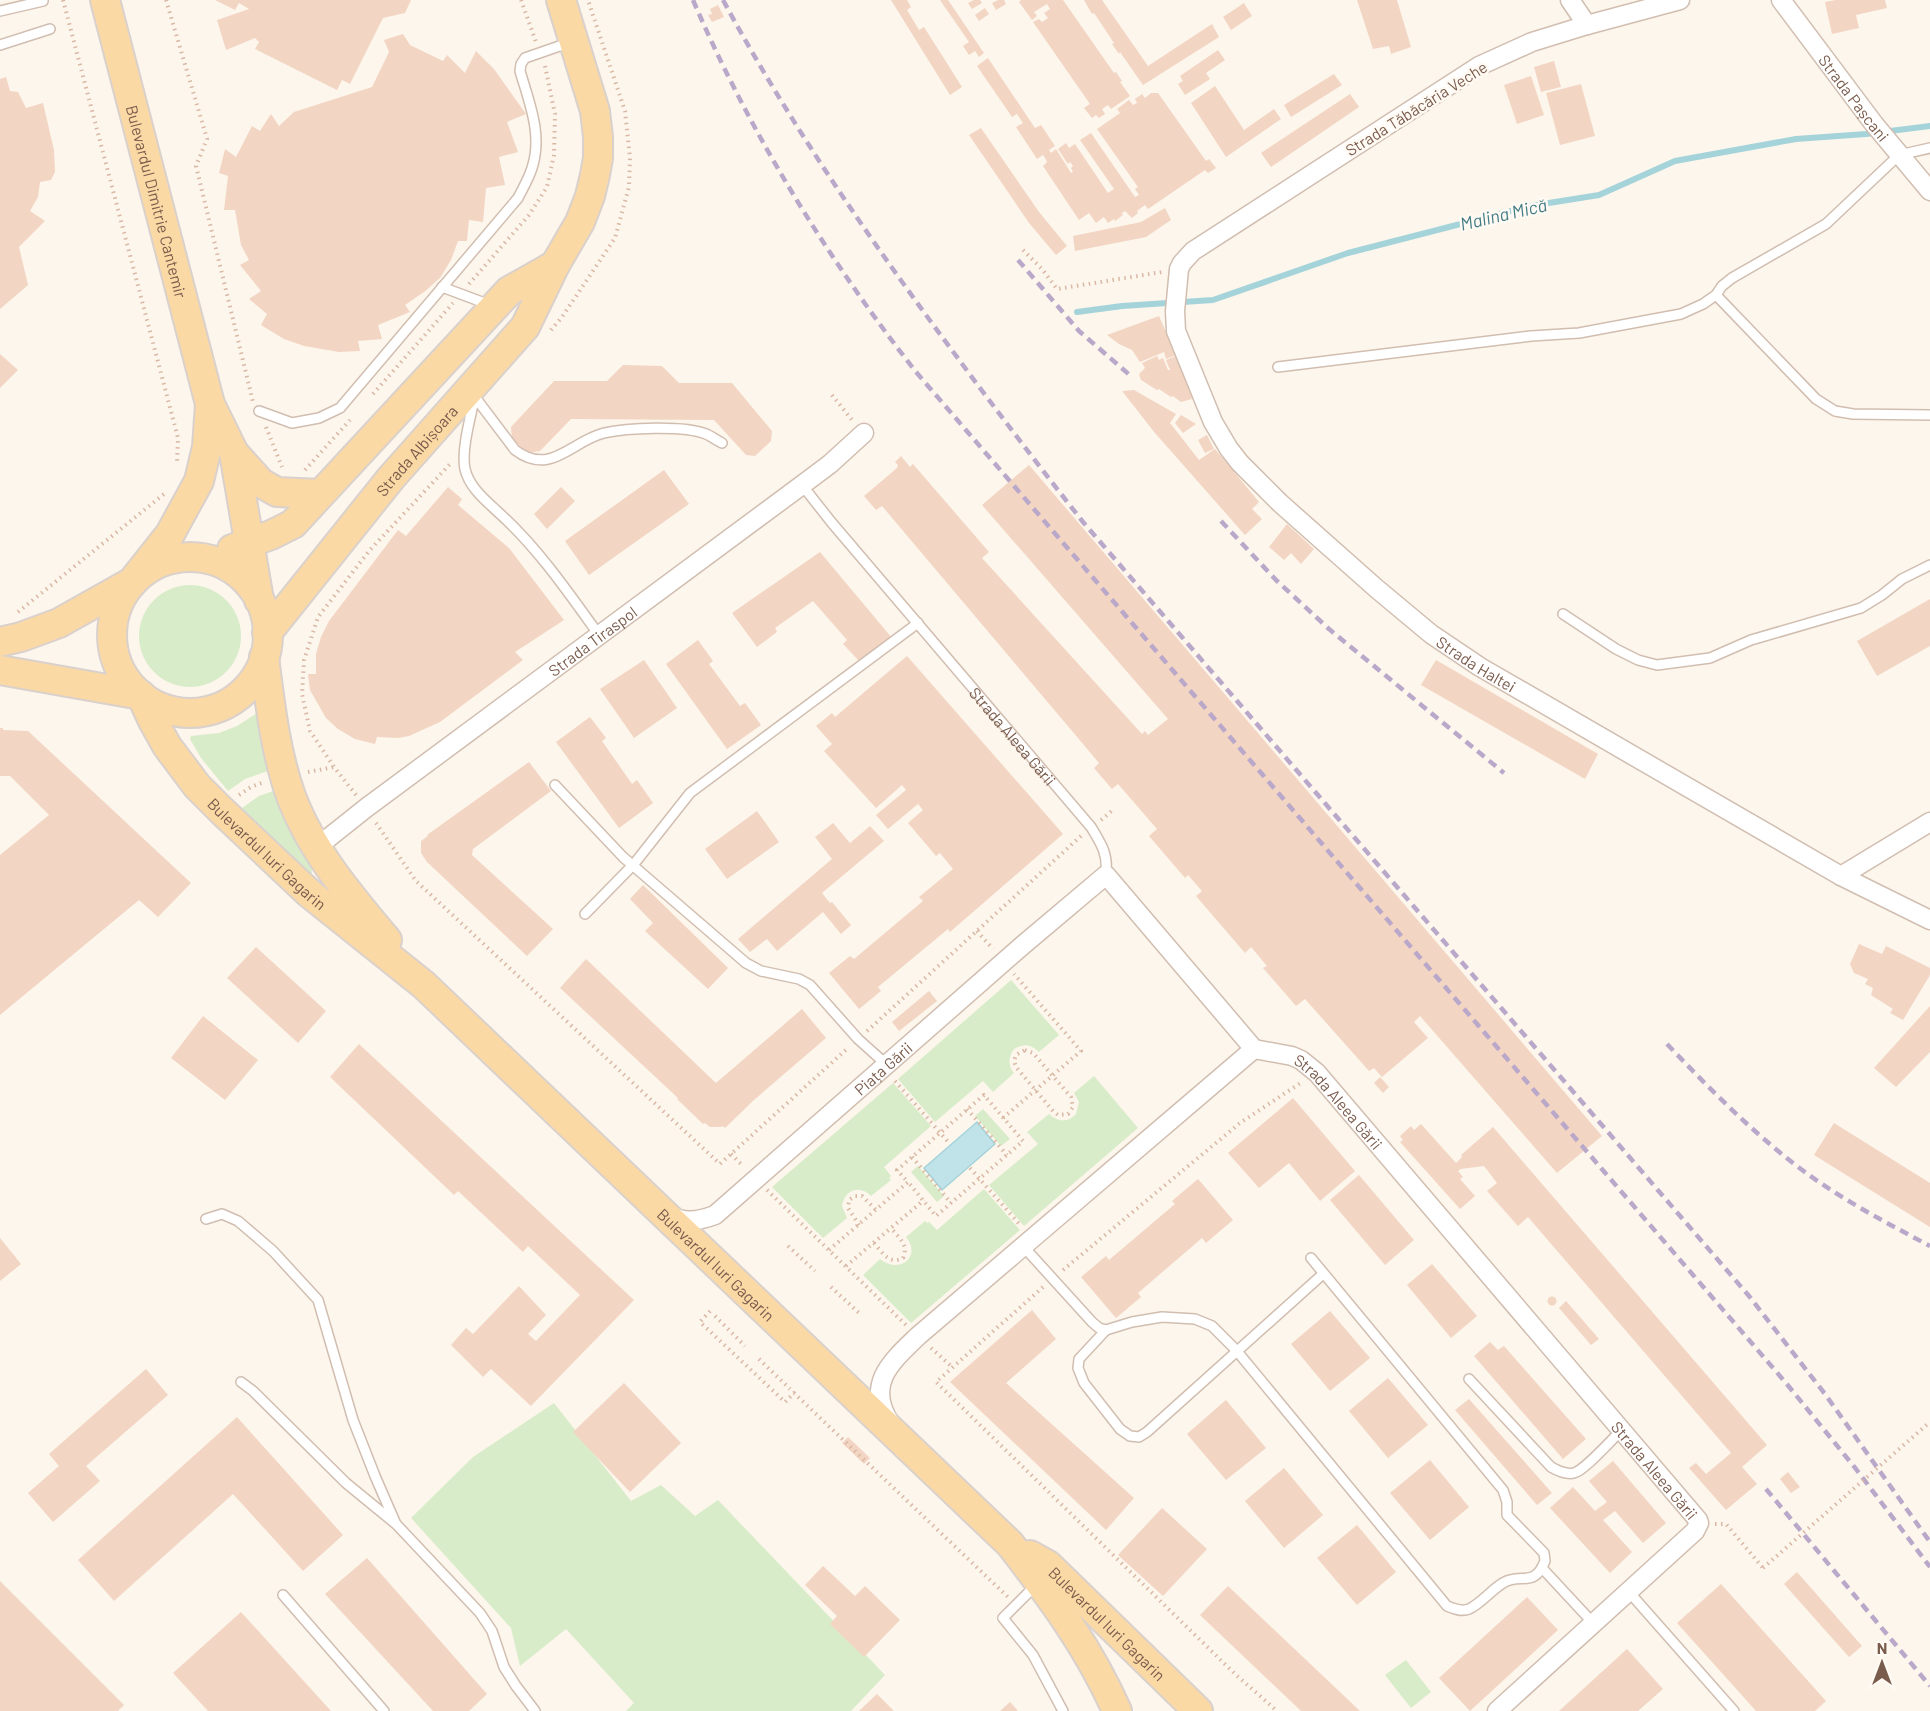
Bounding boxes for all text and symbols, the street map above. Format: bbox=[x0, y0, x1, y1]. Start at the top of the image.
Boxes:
street label: Strada Pașcani bbox=[1815, 50, 1893, 145]
street label: Strada Tăbăcăria Veche bbox=[1342, 57, 1490, 159]
street label: Bulevardul Dimitrie Cantemir bbox=[123, 103, 192, 300]
water label: Malina Mică bbox=[1458, 193, 1548, 235]
street label: Strada Albișoara bbox=[371, 401, 461, 499]
street label: Strada Tiraspol bbox=[544, 602, 640, 679]
street label: Strada Haltei bbox=[1433, 631, 1519, 695]
street label: Strada Aleea Gării bbox=[966, 683, 1060, 789]
street label: Bulevardul Iuri Gagarin bbox=[204, 793, 331, 913]
street label: Piața Gării bbox=[850, 1038, 916, 1098]
street label: Strada Aleea Gării bbox=[1292, 1049, 1387, 1153]
street label: Bulevardul Iuri Gagarin bbox=[654, 1204, 779, 1324]
street label: Strada Aleea Gării bbox=[1608, 1417, 1702, 1523]
street label: Bulevardul Iuri Gagarin bbox=[1046, 1562, 1170, 1684]
north arrow bbox=[1852, 1633, 1912, 1693]
text: N bbox=[1877, 1638, 1887, 1657]

